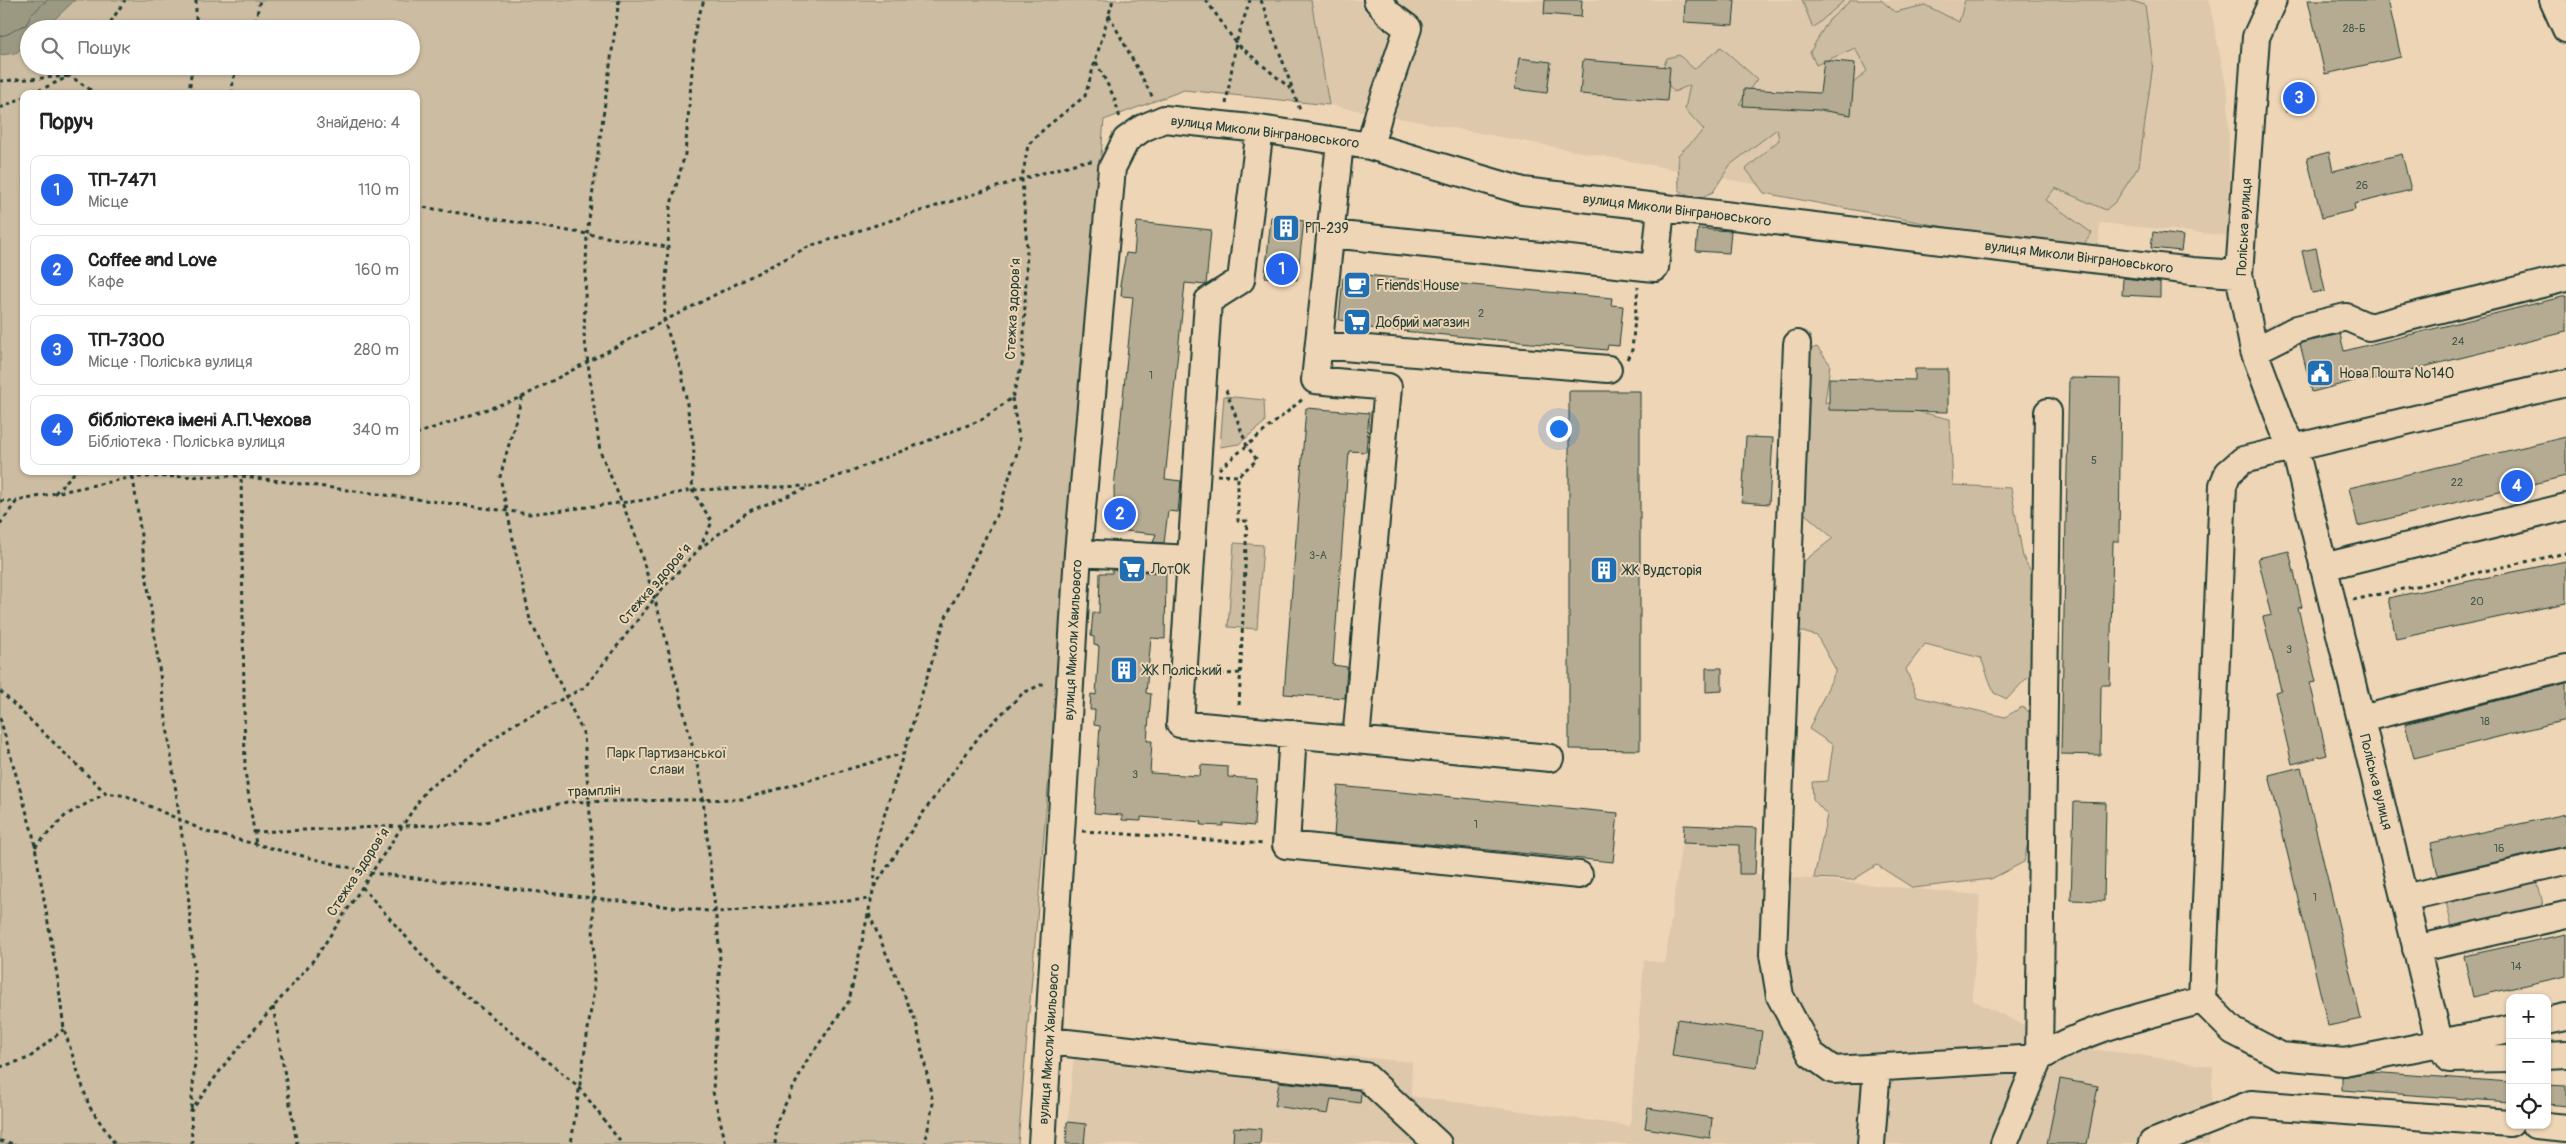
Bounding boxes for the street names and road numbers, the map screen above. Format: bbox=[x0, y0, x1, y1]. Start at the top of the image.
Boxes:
street label: вулиця Миколи Вінграновського bbox=[1170, 112, 1361, 152]
street label: Поліська вулиця bbox=[2233, 178, 2255, 276]
street label: вулиця Миколи Вінграновського bbox=[1582, 190, 1773, 230]
street label: вулиця Миколи Вінграновського bbox=[1984, 237, 2175, 277]
street label: Стежка здоров’я bbox=[1002, 258, 1024, 360]
street label: Стежка здоров’я bbox=[615, 540, 695, 628]
street label: вулиця Миколи Хвильового bbox=[1060, 559, 1086, 721]
street label: Поліська вулиця bbox=[2356, 732, 2396, 832]
street label: трамплін bbox=[567, 782, 621, 800]
street label: Стежка здоров’я bbox=[323, 825, 393, 919]
street label: вулиця Миколи Хвильового bbox=[1035, 963, 1063, 1125]

